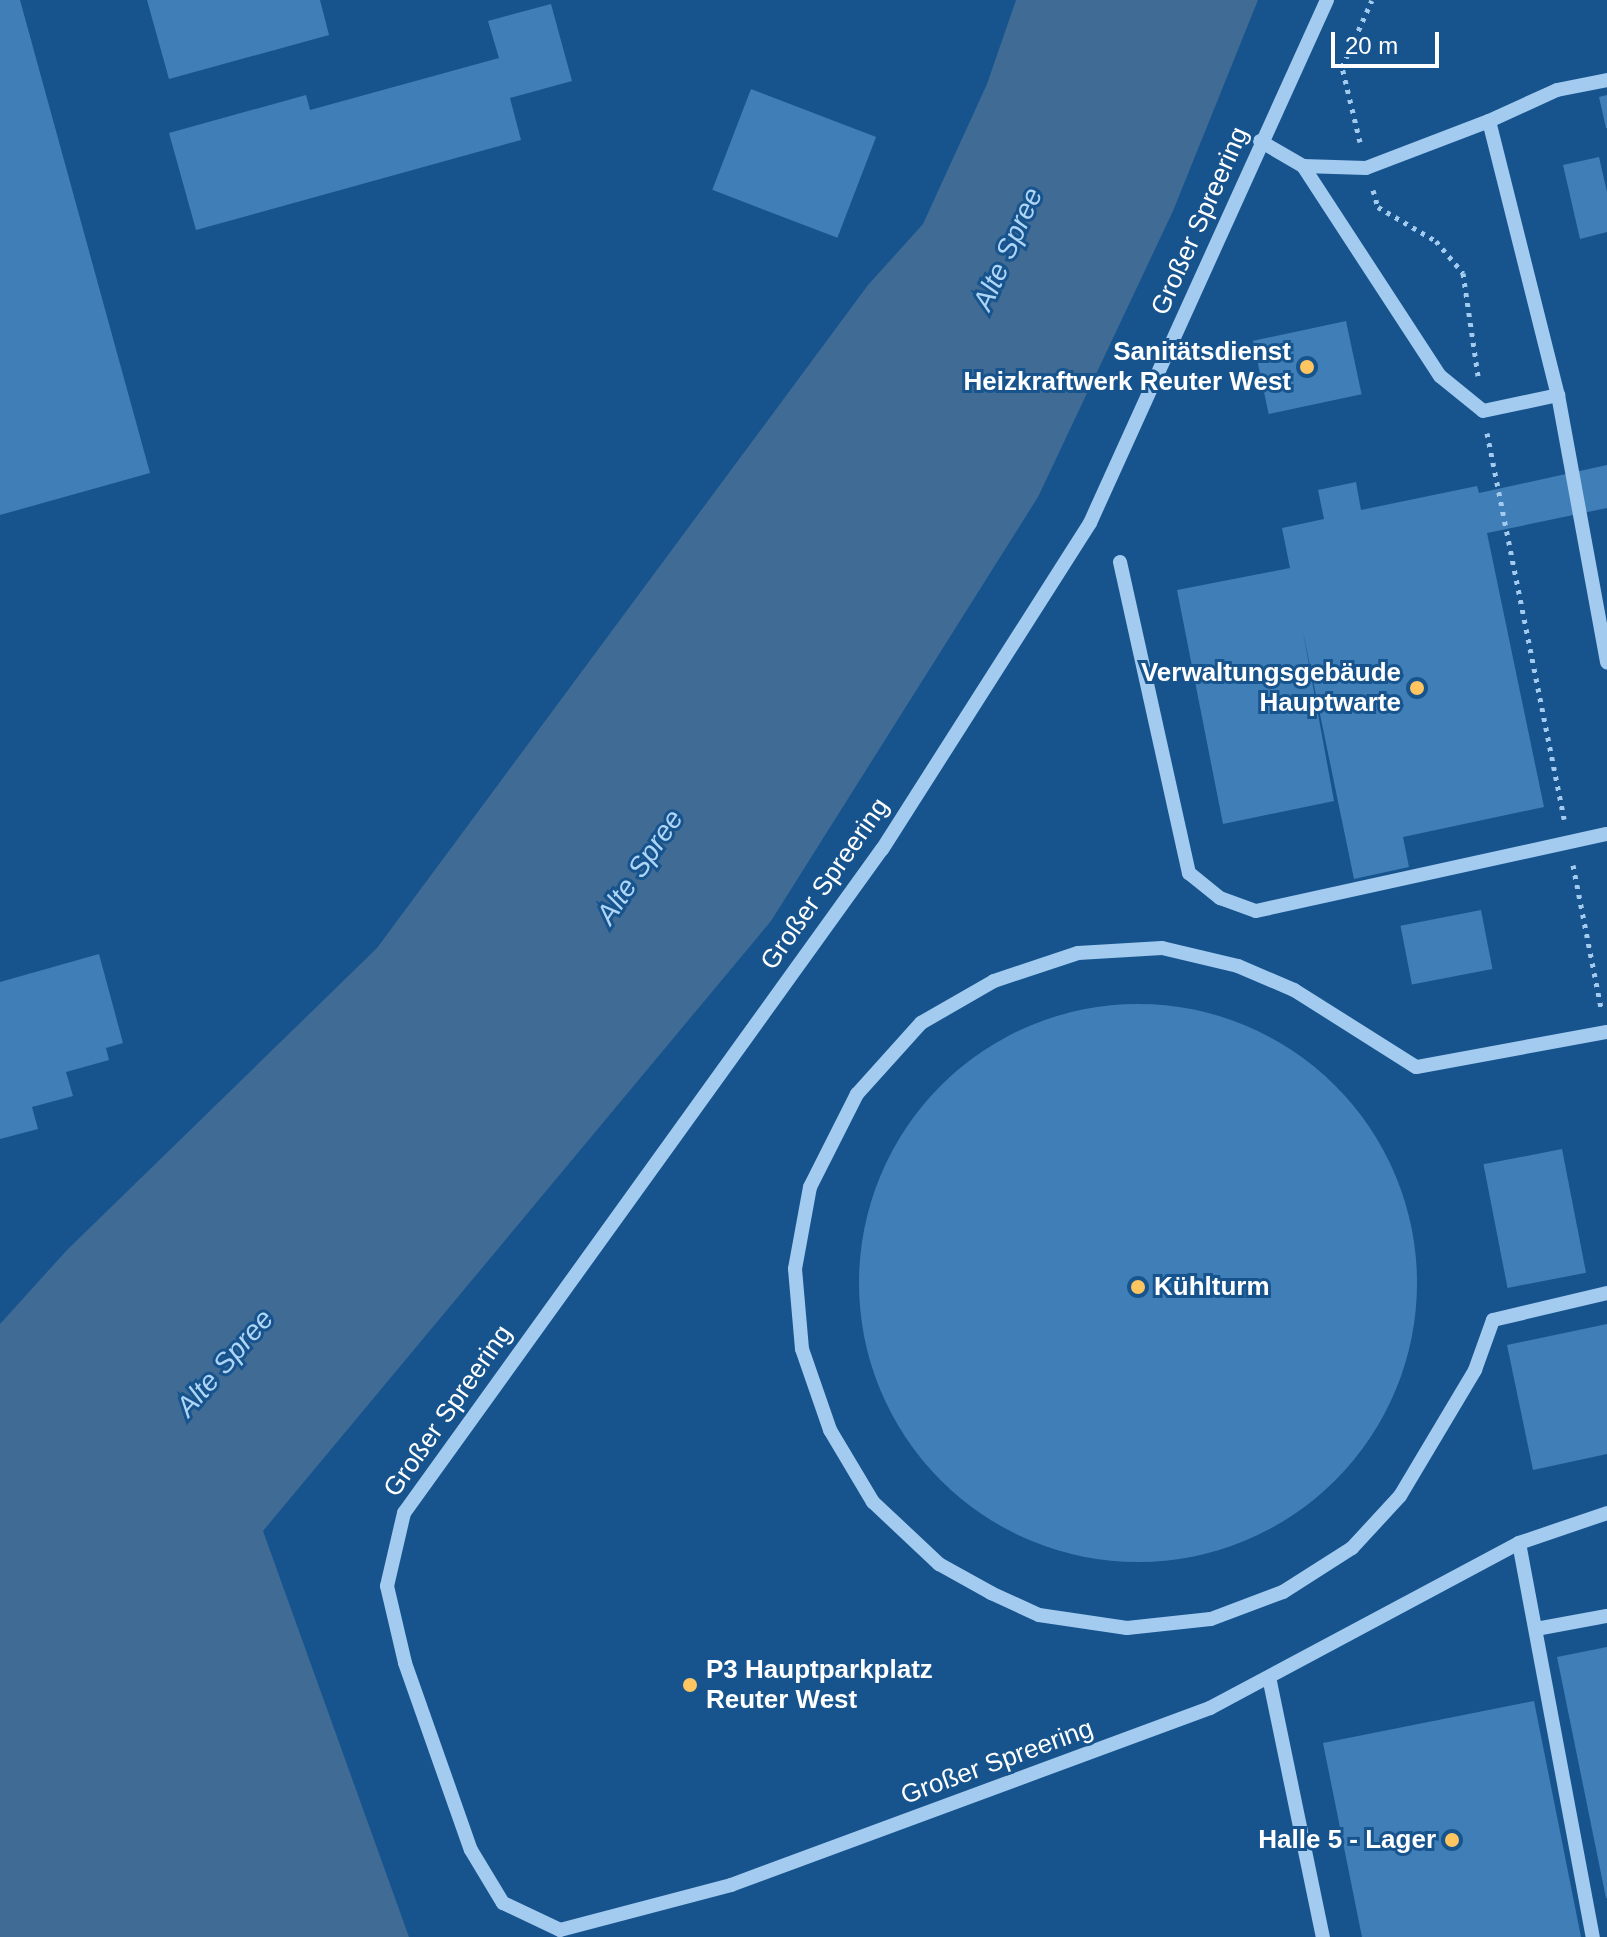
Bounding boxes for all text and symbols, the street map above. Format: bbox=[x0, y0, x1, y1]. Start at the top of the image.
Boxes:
scale bar bbox=[1335, 16, 1443, 66]
text: 20 m bbox=[1345, 32, 1398, 59]
street label: Großer Spreering bbox=[1145, 122, 1255, 320]
water label: Alte Spree bbox=[966, 182, 1050, 316]
place label: Sanitätsdienst Heizkraftwerk Reuter West bbox=[963, 336, 1291, 398]
marker: Sanitätsdienst Heizkraftwerk Reuter West bbox=[1298, 358, 1316, 376]
place label: Verwaltungsgebäude Hauptwarte bbox=[1141, 657, 1401, 718]
marker: Verwaltungsgebäude Hauptwarte bbox=[1408, 679, 1426, 697]
street label: Großer Spreering bbox=[754, 792, 896, 976]
water label: Alte Spree bbox=[590, 803, 690, 931]
place label: Kühlturm bbox=[1154, 1271, 1270, 1303]
marker: Kühlturm bbox=[1129, 1278, 1147, 1296]
water label: Alte Spree bbox=[169, 1303, 281, 1423]
street label: Großer Spreering bbox=[377, 1319, 519, 1503]
place label: P3 Hauptparkplatz Reuter West bbox=[706, 1654, 933, 1716]
marker: P3 Hauptparkplatz Reuter West bbox=[681, 1676, 699, 1694]
street label: Großer Spreering bbox=[897, 1713, 1097, 1811]
place label: Halle 5 - Lager bbox=[1258, 1824, 1436, 1856]
marker: Halle 5 - Lager bbox=[1443, 1831, 1461, 1849]

